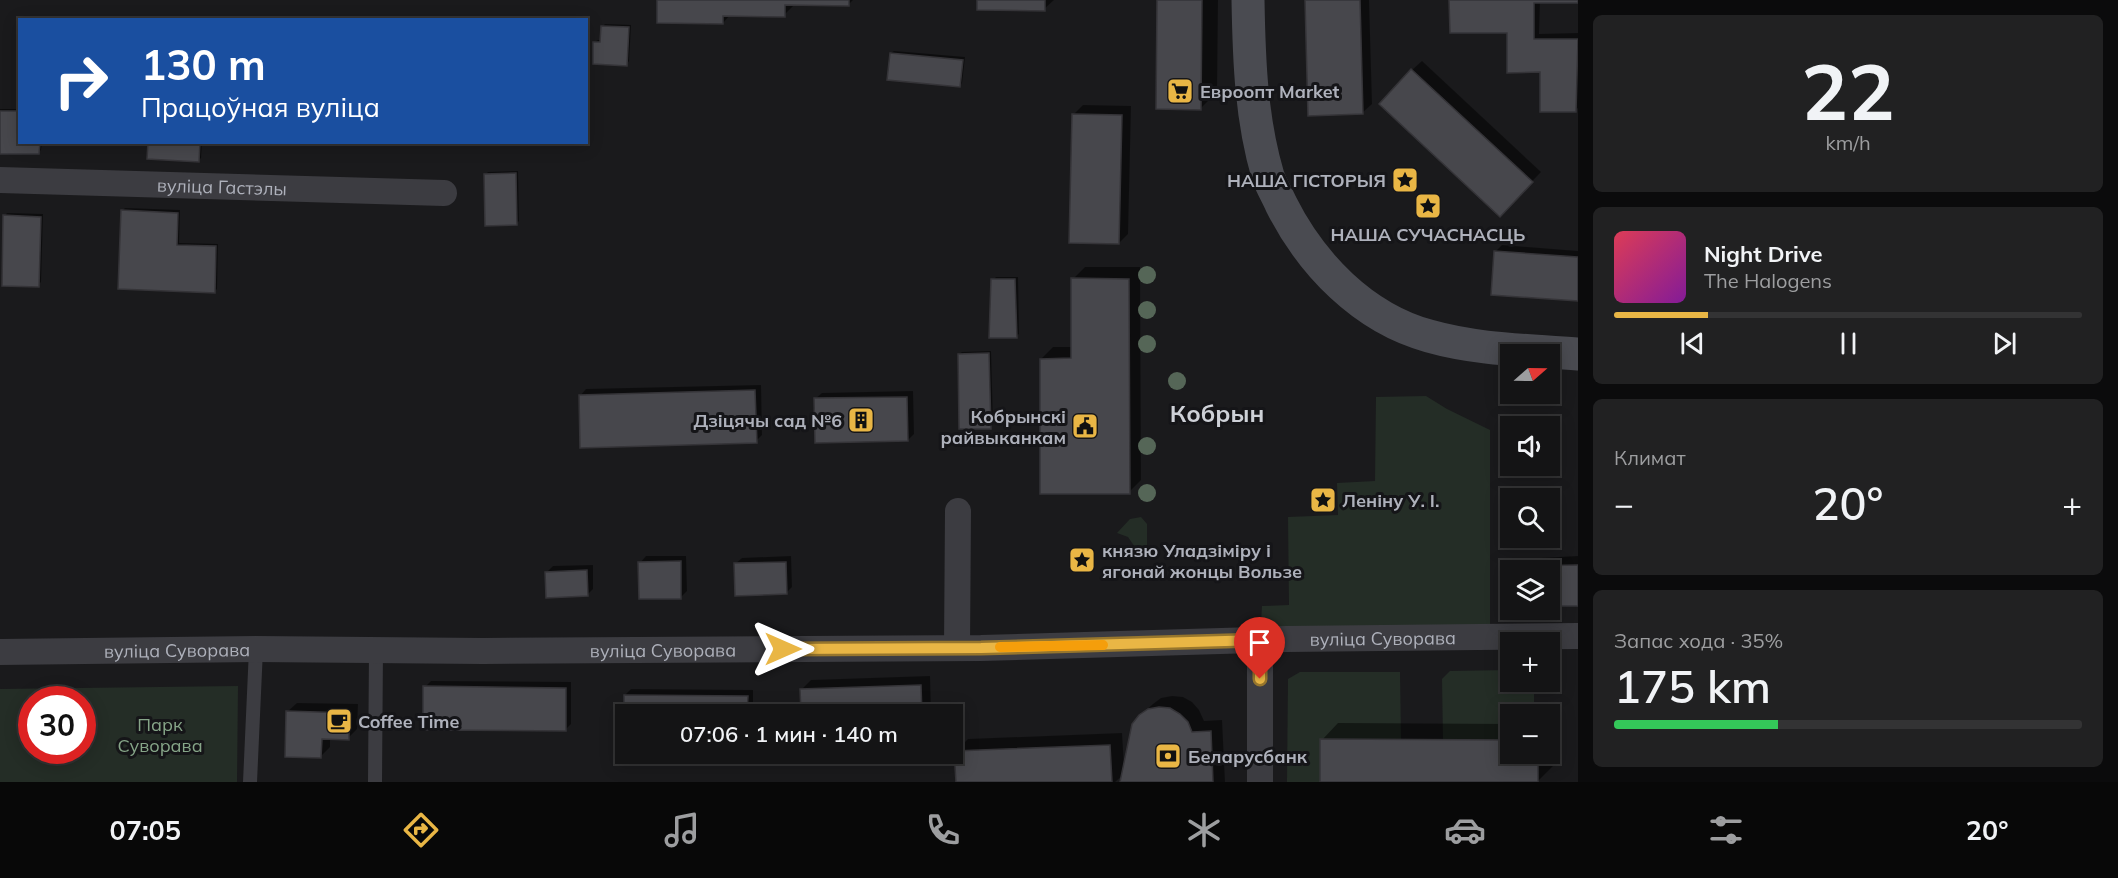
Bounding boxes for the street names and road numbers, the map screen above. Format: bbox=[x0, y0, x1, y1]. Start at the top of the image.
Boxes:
street label: вуліца Гастэлы bbox=[157, 173, 287, 200]
street label: вуліца Суворава bbox=[1310, 626, 1456, 650]
street label: вуліца Суворава bbox=[104, 638, 250, 662]
street label: вуліца Суворава bbox=[590, 638, 736, 662]

